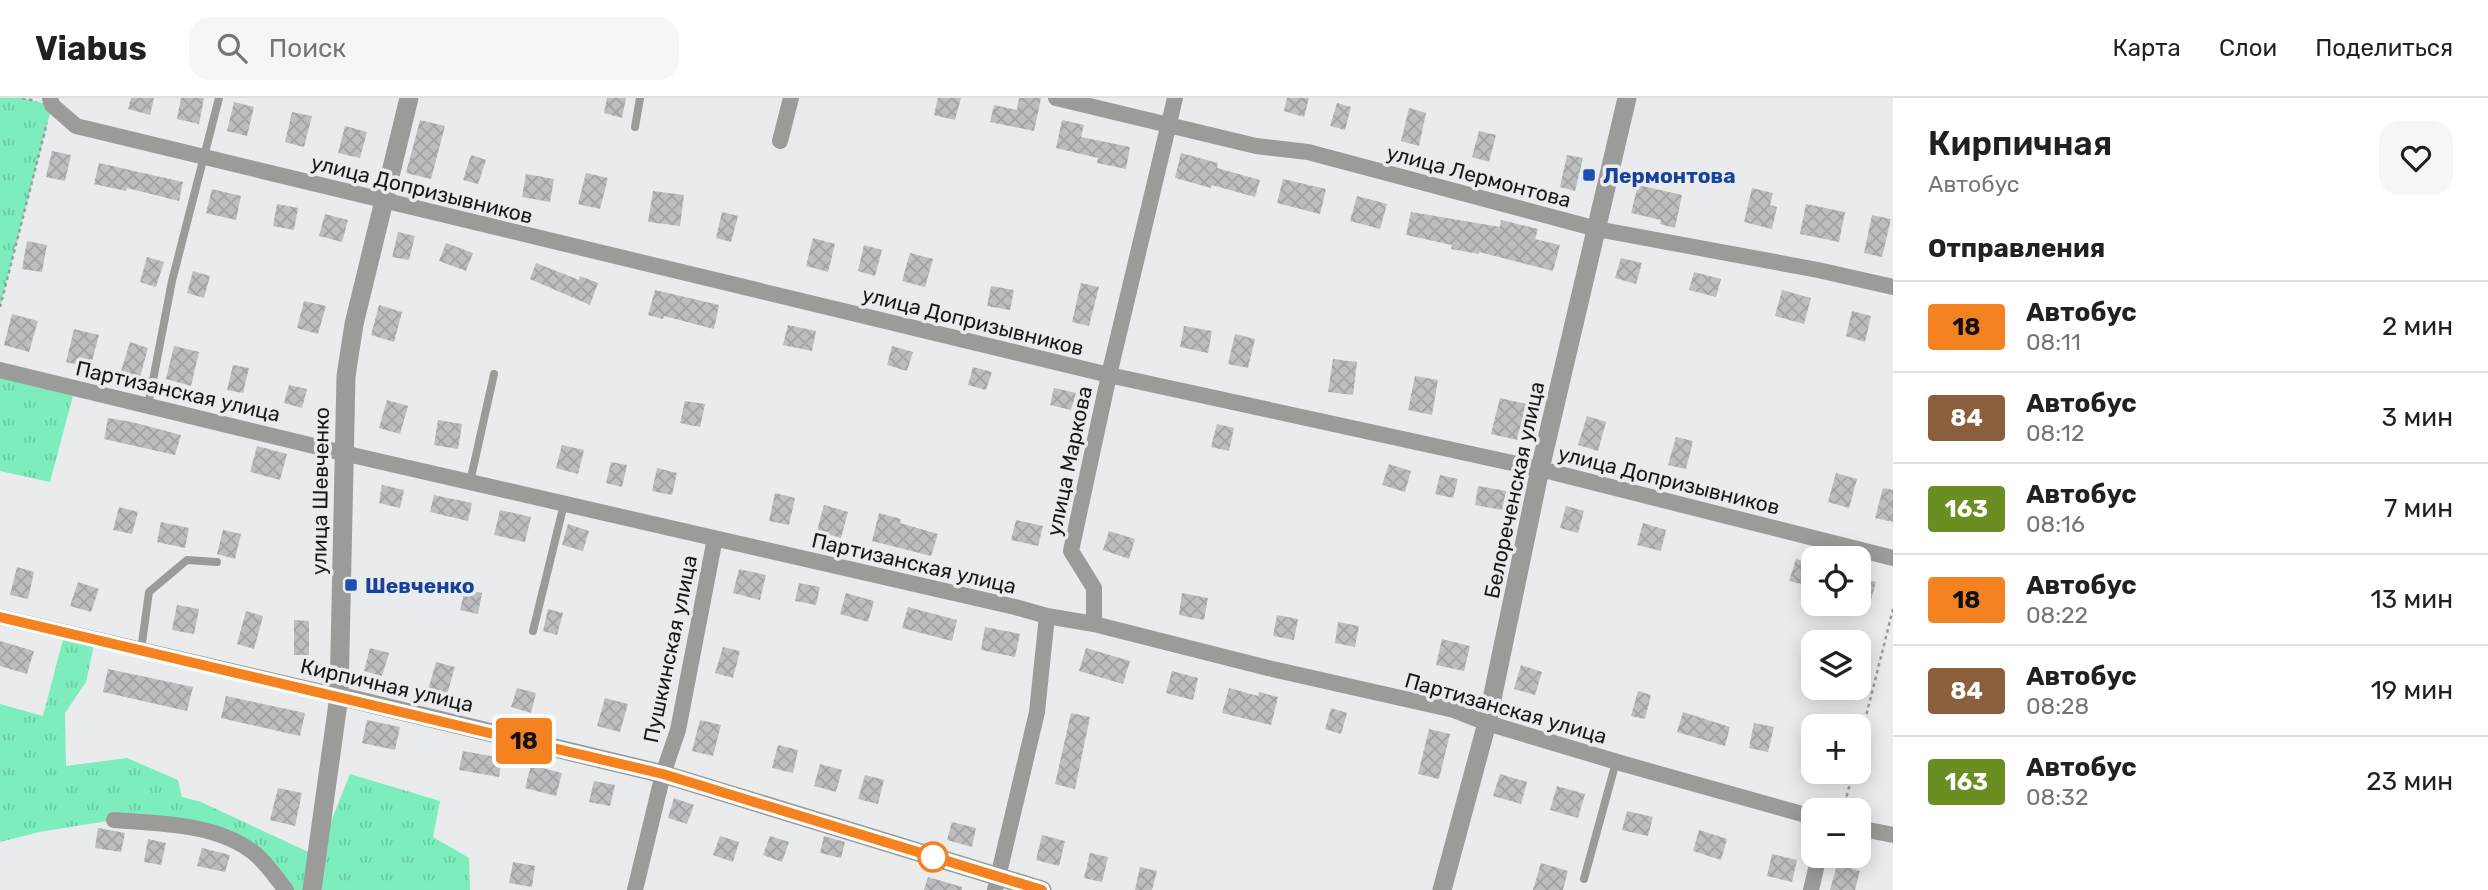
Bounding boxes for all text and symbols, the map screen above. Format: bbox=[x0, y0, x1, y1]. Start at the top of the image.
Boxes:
search box bbox=[189, 17, 679, 80]
text: Viabus bbox=[35, 29, 147, 68]
icon: search bbox=[213, 29, 251, 67]
text: Поиск bbox=[269, 33, 346, 64]
text: Карта bbox=[2112, 34, 2181, 62]
text: Слои bbox=[2219, 34, 2277, 62]
text: Поделиться bbox=[2315, 34, 2453, 62]
button: heart bbox=[2379, 121, 2453, 195]
text: Кирпичная bbox=[1928, 124, 2112, 163]
street label: улица Лермонтова bbox=[1384, 139, 1574, 213]
street label: улица Допризывников bbox=[308, 149, 536, 229]
place label: Лермонтова bbox=[1603, 163, 1736, 188]
marker: Лермонтова bbox=[1581, 167, 1597, 183]
text: Автобус bbox=[1928, 170, 2020, 198]
text: Отправления bbox=[1928, 233, 2105, 264]
street label: улица Допризывников bbox=[859, 281, 1087, 361]
text: Автобус bbox=[2026, 297, 2137, 328]
text: 2 мин bbox=[2382, 311, 2453, 342]
text: 18 bbox=[1952, 313, 1981, 341]
text: 08:11 bbox=[2026, 328, 2081, 356]
street label: Партизанская улица bbox=[73, 355, 283, 427]
street label: Белореченская улица bbox=[1479, 379, 1549, 601]
street label: улица Маркова bbox=[1041, 384, 1097, 538]
text: Автобус bbox=[2026, 388, 2137, 419]
text: 3 мин bbox=[2382, 402, 2453, 433]
text: 84 bbox=[1950, 404, 1983, 432]
street label: улица Шевченко bbox=[306, 407, 334, 575]
text: 08:12 bbox=[2026, 419, 2084, 447]
street label: улица Допризывников bbox=[1555, 440, 1783, 520]
text: Автобус bbox=[2026, 479, 2137, 510]
text: 7 мин bbox=[2384, 493, 2453, 524]
text: 163 bbox=[1945, 495, 1988, 523]
text: 08:16 bbox=[2026, 510, 2085, 538]
street label: Партизанская улица bbox=[809, 527, 1019, 599]
map controls bbox=[1801, 546, 1871, 868]
button: locate bbox=[1801, 546, 1871, 616]
street label: Пушкинская улица bbox=[638, 553, 702, 745]
text: Автобус bbox=[2026, 570, 2137, 601]
place label: Шевченко bbox=[365, 573, 475, 598]
marker: Шевченко bbox=[343, 577, 359, 593]
text: 13 мин bbox=[2370, 584, 2453, 615]
text: 18 bbox=[1952, 586, 1981, 614]
text: 08:22 bbox=[2026, 601, 2088, 629]
button: layers bbox=[1801, 630, 1871, 700]
street label: Кирпичная улица bbox=[298, 653, 476, 717]
text: Автобус bbox=[2026, 661, 2137, 692]
street label: Партизанская улица bbox=[1402, 667, 1610, 749]
text: 19 мин bbox=[2371, 675, 2453, 706]
text: 84 bbox=[1950, 677, 1983, 705]
text: 08:28 bbox=[2026, 692, 2089, 720]
button: + bbox=[1801, 714, 1871, 784]
line badge: 18 bbox=[492, 718, 556, 764]
text: 18 bbox=[510, 727, 538, 755]
text: Автобус bbox=[2026, 752, 2137, 783]
text: 23 мин bbox=[2366, 766, 2453, 797]
text: 163 bbox=[1945, 768, 1988, 796]
text: 08:32 bbox=[2026, 783, 2088, 811]
button: − bbox=[1801, 798, 1871, 868]
unlabelled marker bbox=[918, 842, 948, 872]

